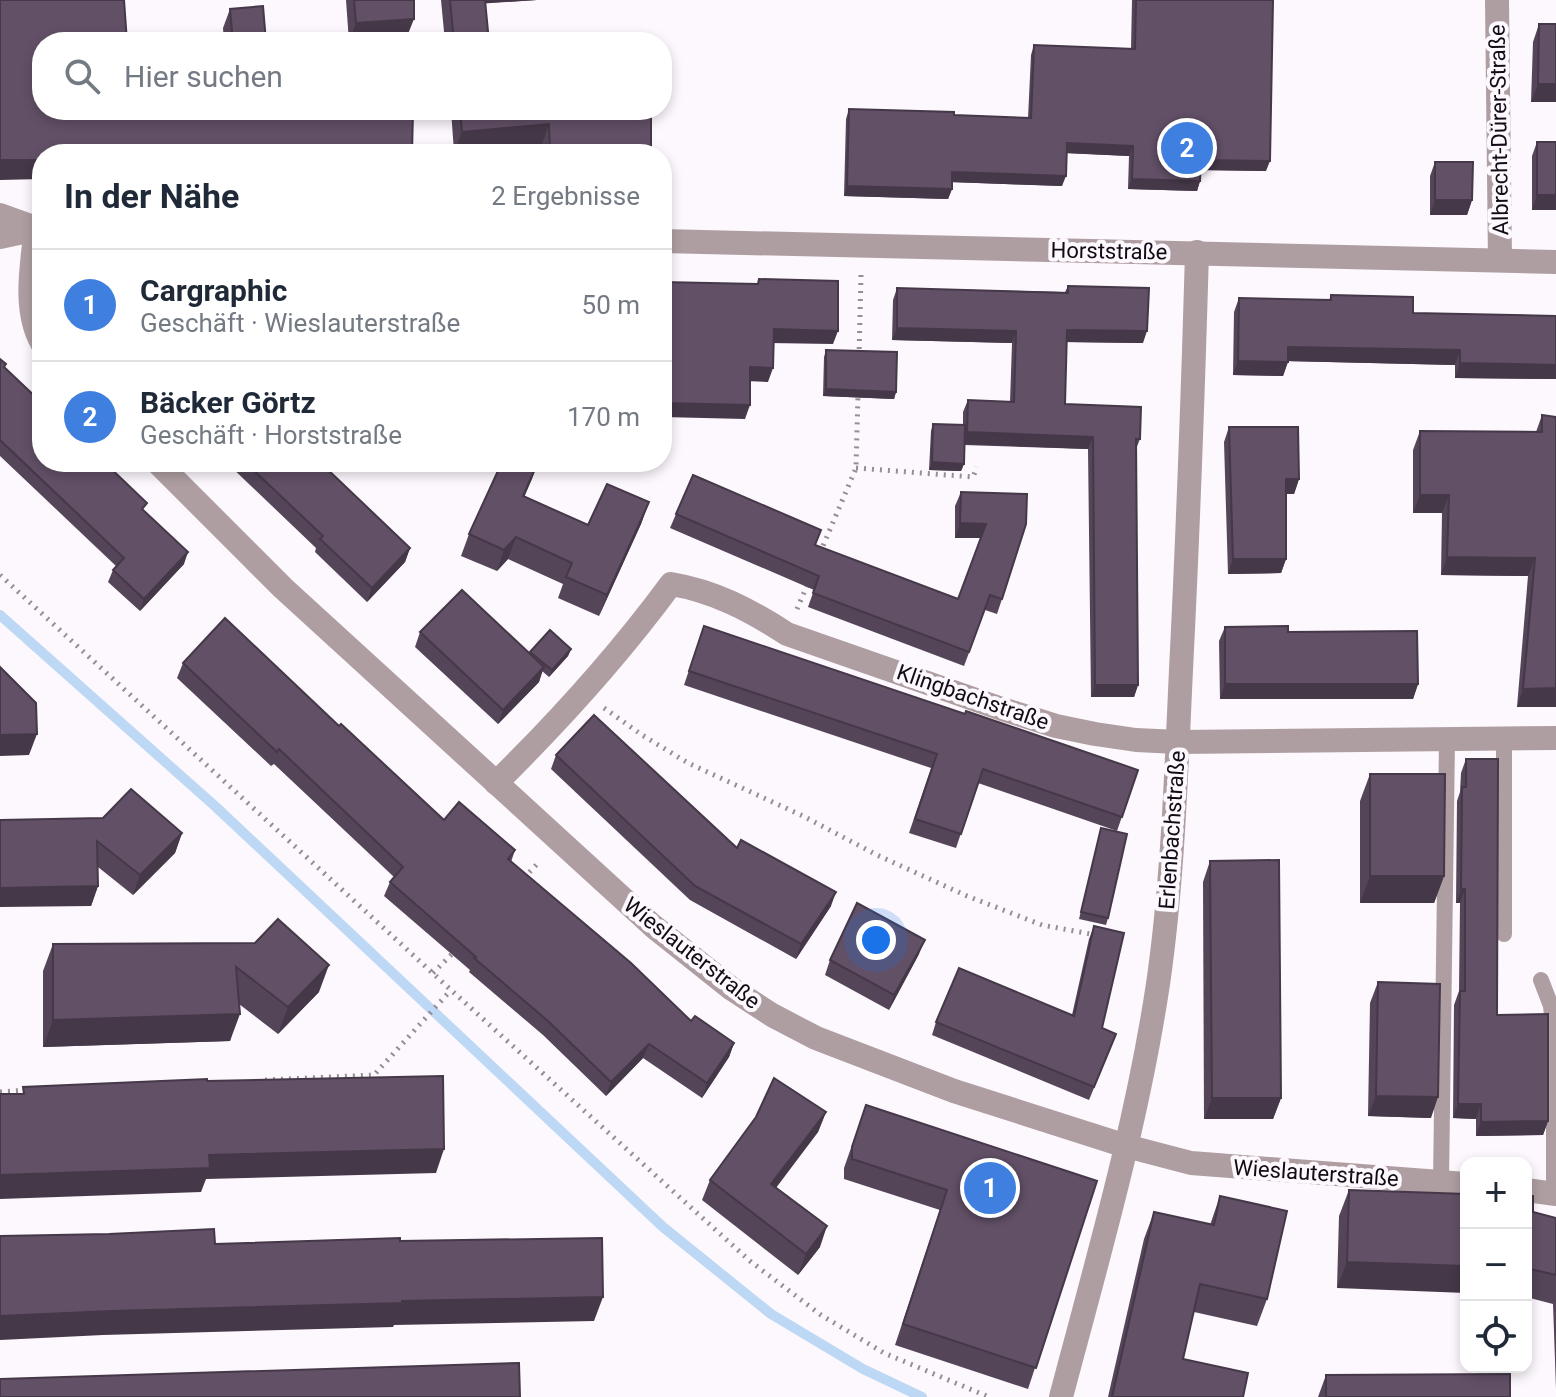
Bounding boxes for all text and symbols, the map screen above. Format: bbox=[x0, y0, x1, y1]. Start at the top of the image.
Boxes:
street label: Albrecht-Dürer-Straße bbox=[1485, 24, 1513, 236]
search box bbox=[32, 32, 672, 120]
icon: search bbox=[60, 54, 104, 98]
text: Hier suchen bbox=[124, 59, 283, 94]
pin: 2 bbox=[1161, 118, 1213, 178]
text: In der Nähe bbox=[64, 176, 239, 216]
text: 2 Ergebnisse bbox=[491, 181, 640, 211]
street label: Horststraße bbox=[1051, 237, 1167, 265]
text: Cargraphic bbox=[140, 273, 287, 308]
text: 1 bbox=[83, 290, 97, 320]
text: 50 m bbox=[582, 290, 640, 320]
text: Geschäft · Wieslauterstraße bbox=[140, 308, 460, 338]
text: Bäcker Görtz bbox=[140, 385, 316, 420]
text: 2 bbox=[83, 402, 97, 432]
text: 170 m bbox=[567, 402, 640, 432]
text: Geschäft · Horststraße bbox=[140, 420, 402, 450]
street label: Klingbachstraße bbox=[894, 659, 1052, 735]
street label: Erlenbachstraße bbox=[1154, 750, 1190, 910]
street label: Wieslauterstraße bbox=[619, 892, 765, 1014]
your location bbox=[856, 920, 896, 960]
street label: Wieslauterstraße bbox=[1232, 1155, 1400, 1191]
map controls bbox=[1460, 1157, 1532, 1373]
button: + bbox=[1460, 1157, 1532, 1229]
pin: 1 bbox=[964, 1158, 1016, 1218]
button: − bbox=[1460, 1229, 1532, 1301]
button: locate bbox=[1460, 1301, 1532, 1373]

